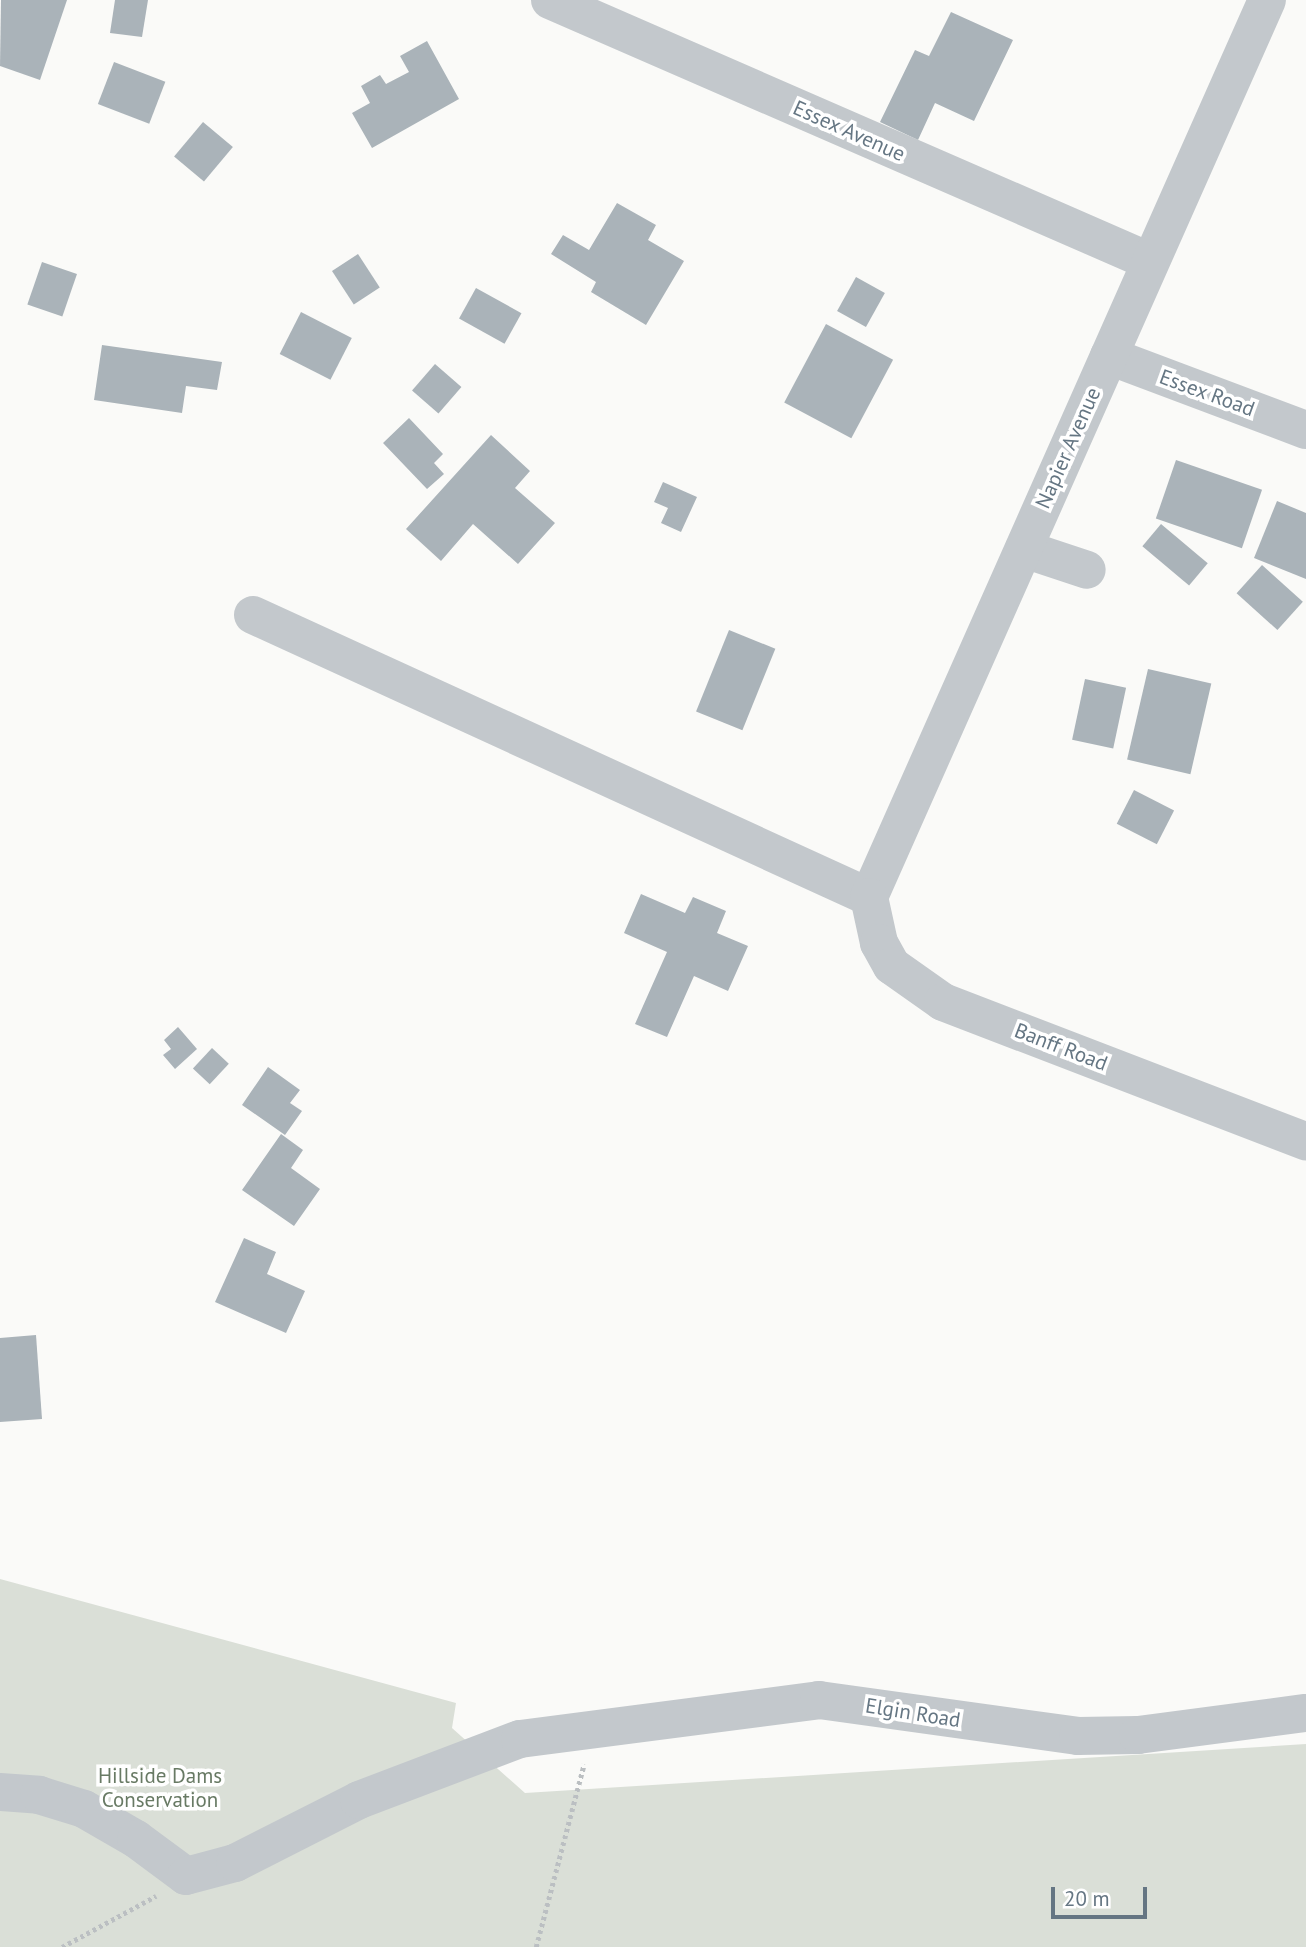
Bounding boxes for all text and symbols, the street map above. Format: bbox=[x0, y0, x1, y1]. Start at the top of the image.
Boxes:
street label: Essex Avenue bbox=[789, 95, 909, 167]
street label: Essex Road bbox=[1156, 364, 1258, 422]
street label: Napier Avenue bbox=[1030, 383, 1106, 513]
street label: Banff Road bbox=[1011, 1018, 1111, 1076]
street label: Elgin Road bbox=[864, 1693, 962, 1733]
park label: Hillside Dams Conservation bbox=[98, 1763, 222, 1813]
scale bar bbox=[1054, 1874, 1150, 1918]
text: 20 m bbox=[1064, 1885, 1110, 1912]

